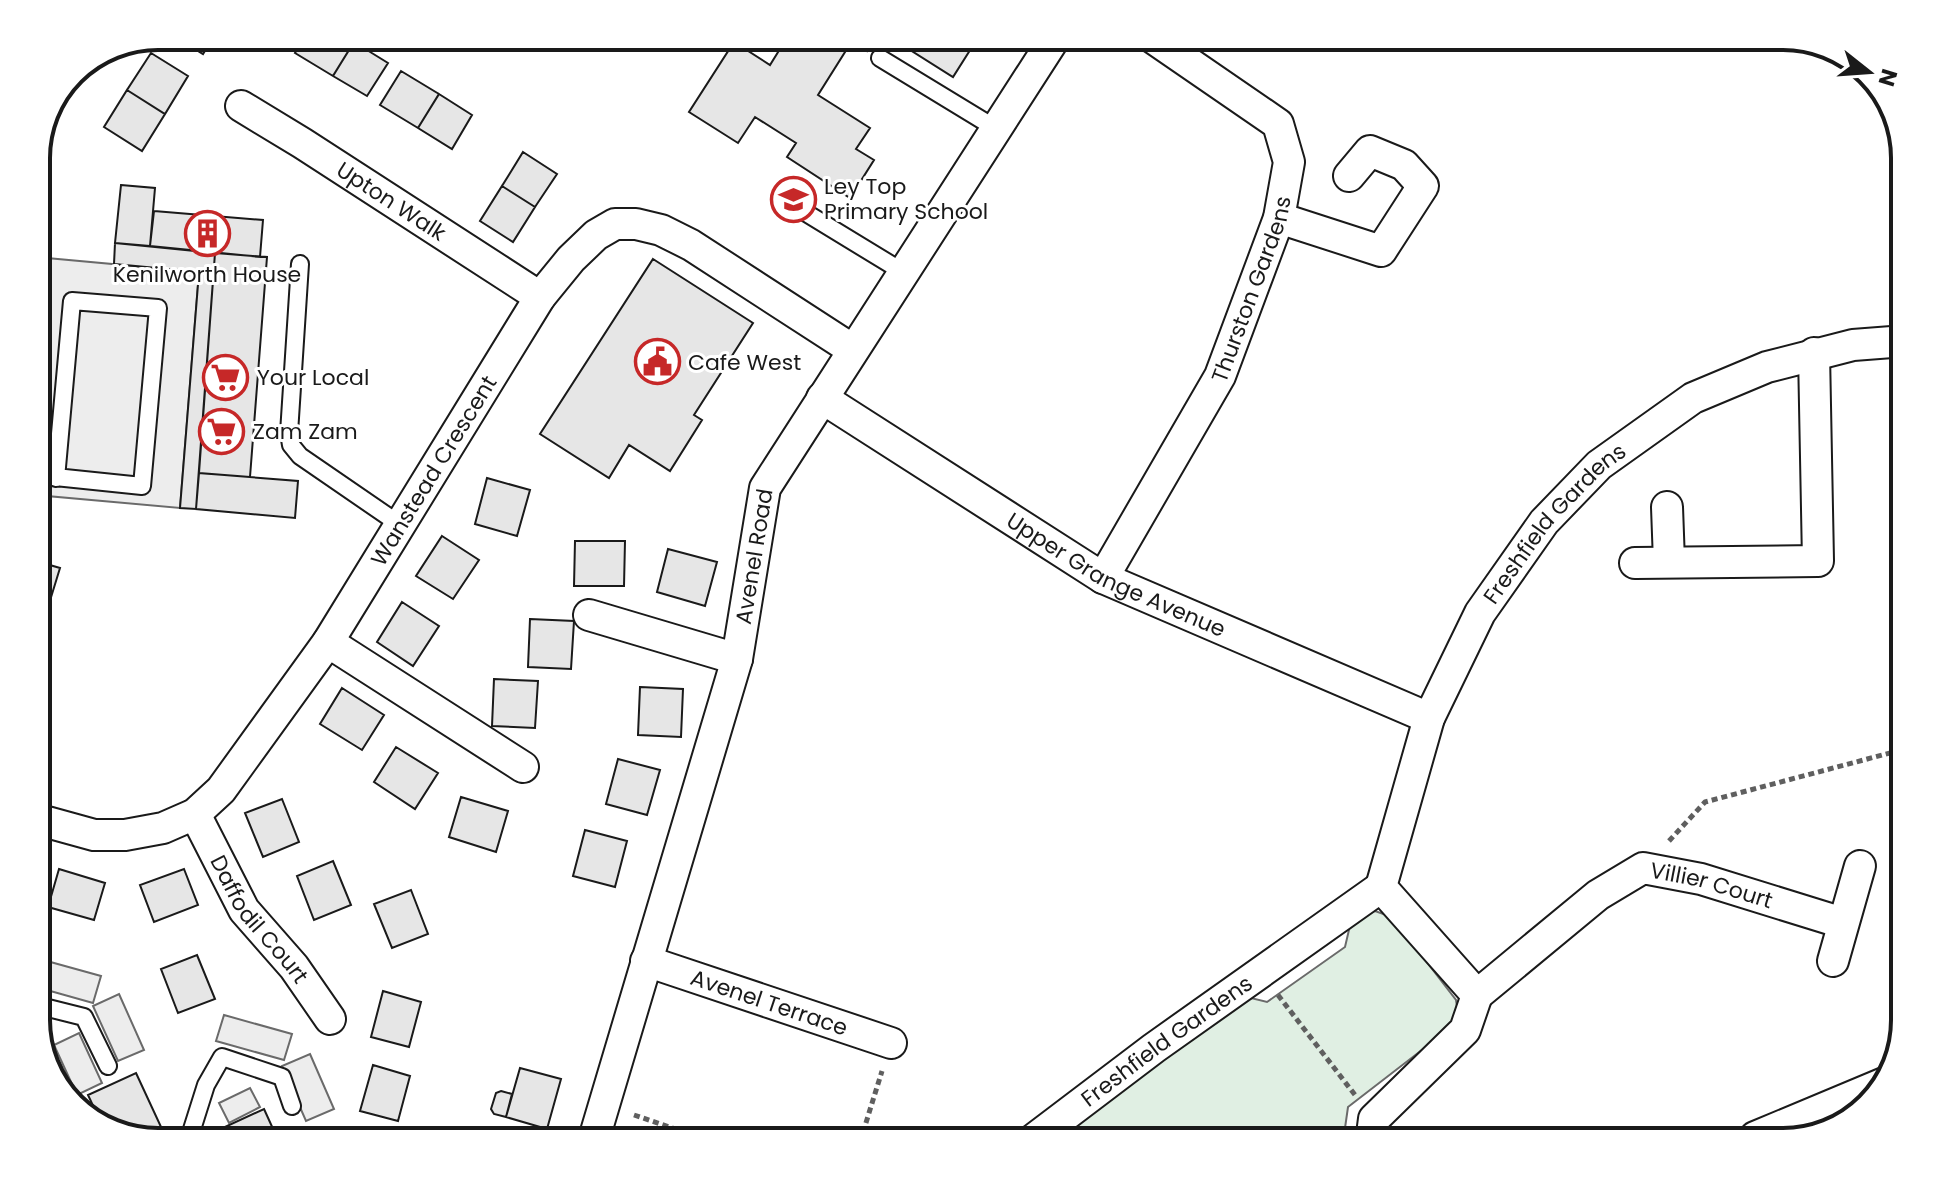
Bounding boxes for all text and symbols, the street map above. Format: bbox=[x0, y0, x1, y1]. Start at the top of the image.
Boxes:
north arrow bbox=[1829, 32, 1909, 112]
text: N bbox=[1870, 65, 1905, 90]
street label: Upton Walk bbox=[330, 154, 453, 249]
place label: Ley Top Primary School bbox=[824, 171, 988, 227]
school or university icon: Ley Top Primary School bbox=[769, 175, 817, 223]
street label: Thurston Gardens bbox=[1204, 194, 1299, 387]
building icon: Kenilworth House bbox=[183, 209, 231, 257]
place label: Kenilworth House bbox=[113, 259, 301, 290]
public building icon: Cafe West bbox=[633, 338, 681, 386]
place label: Cafe West bbox=[688, 347, 801, 378]
supermarket icon: Your Local bbox=[202, 353, 250, 401]
place label: Your Local bbox=[257, 362, 369, 393]
street label: Wanstead Crescent bbox=[363, 370, 504, 572]
supermarket icon: Zam Zam bbox=[198, 407, 246, 455]
place label: Zam Zam bbox=[253, 416, 358, 447]
street label: Freshfield Gardens bbox=[1476, 436, 1632, 610]
street label: Avenel Road bbox=[728, 486, 781, 627]
street label: Upper Grange Avenue bbox=[1000, 505, 1230, 645]
street label: Daffodil Court bbox=[203, 850, 316, 990]
street label: Villier Court bbox=[1648, 855, 1776, 916]
street label: Avenel Terrace bbox=[687, 962, 852, 1043]
street label: Freshfield Gardens bbox=[1075, 968, 1259, 1114]

